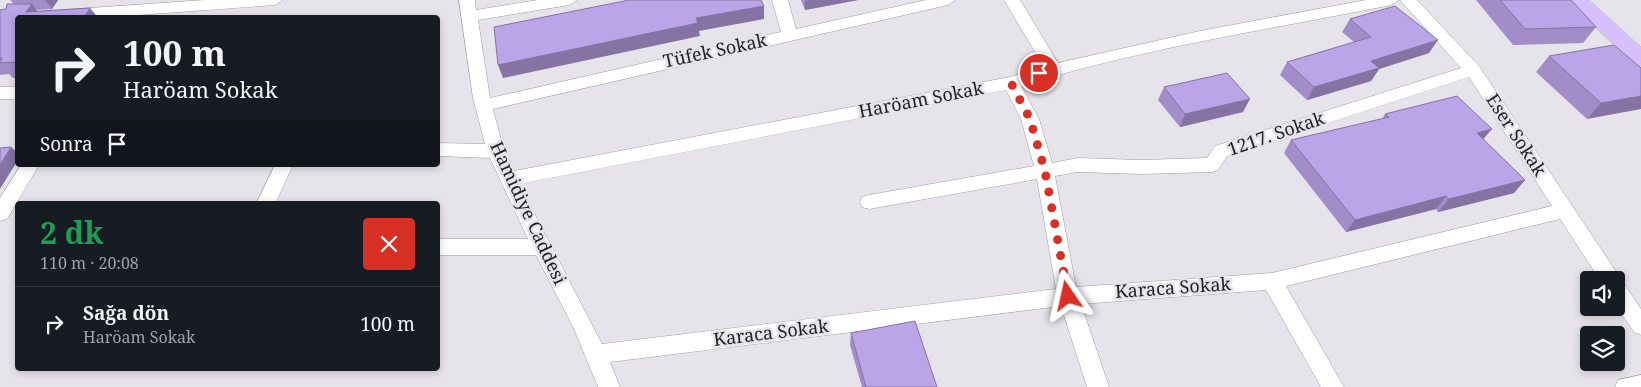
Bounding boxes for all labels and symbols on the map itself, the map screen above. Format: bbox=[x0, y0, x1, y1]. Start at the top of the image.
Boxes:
street label: Tüfek Sokak bbox=[661, 27, 769, 73]
pin bbox=[1018, 52, 1060, 94]
street label: Haröam Sokak bbox=[856, 75, 986, 123]
street label: Eser Sokak bbox=[1481, 89, 1553, 181]
street label: 1217. Sokak bbox=[1224, 105, 1328, 161]
street label: Hamidiye Caddesi bbox=[485, 137, 573, 288]
position arrow bbox=[1041, 269, 1093, 321]
street label: Karaca Sokak bbox=[1114, 271, 1232, 303]
street label: Karaca Sokak bbox=[712, 313, 830, 351]

